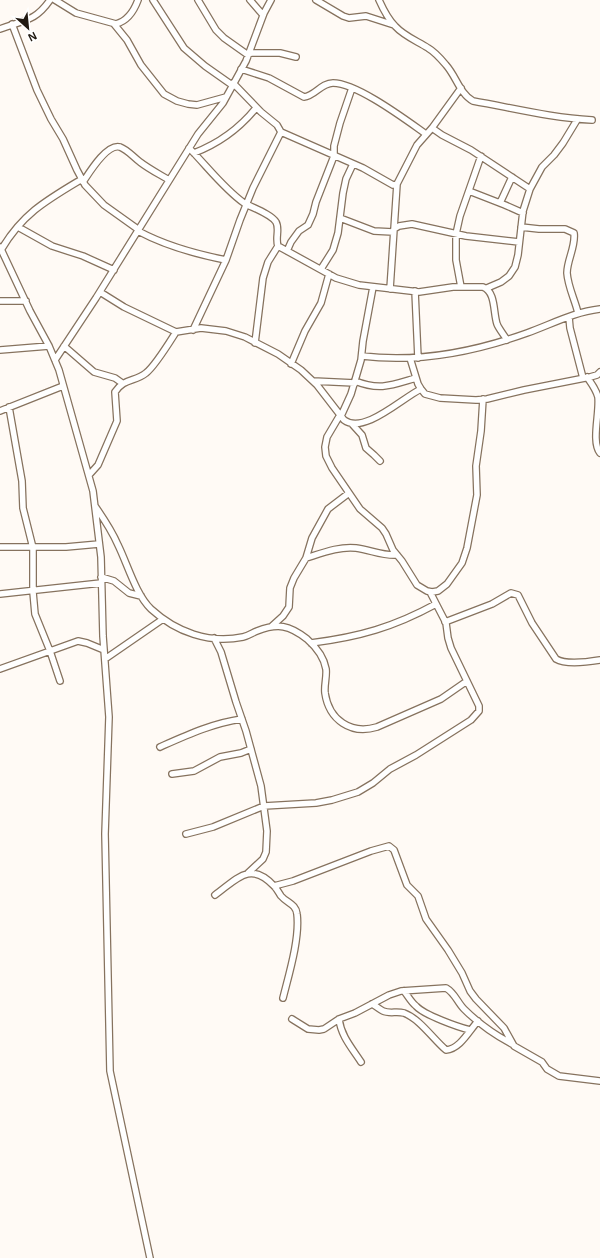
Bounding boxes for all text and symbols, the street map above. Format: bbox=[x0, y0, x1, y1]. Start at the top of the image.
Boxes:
north arrow bbox=[8, 8, 48, 48]
text: N bbox=[26, 30, 39, 44]

